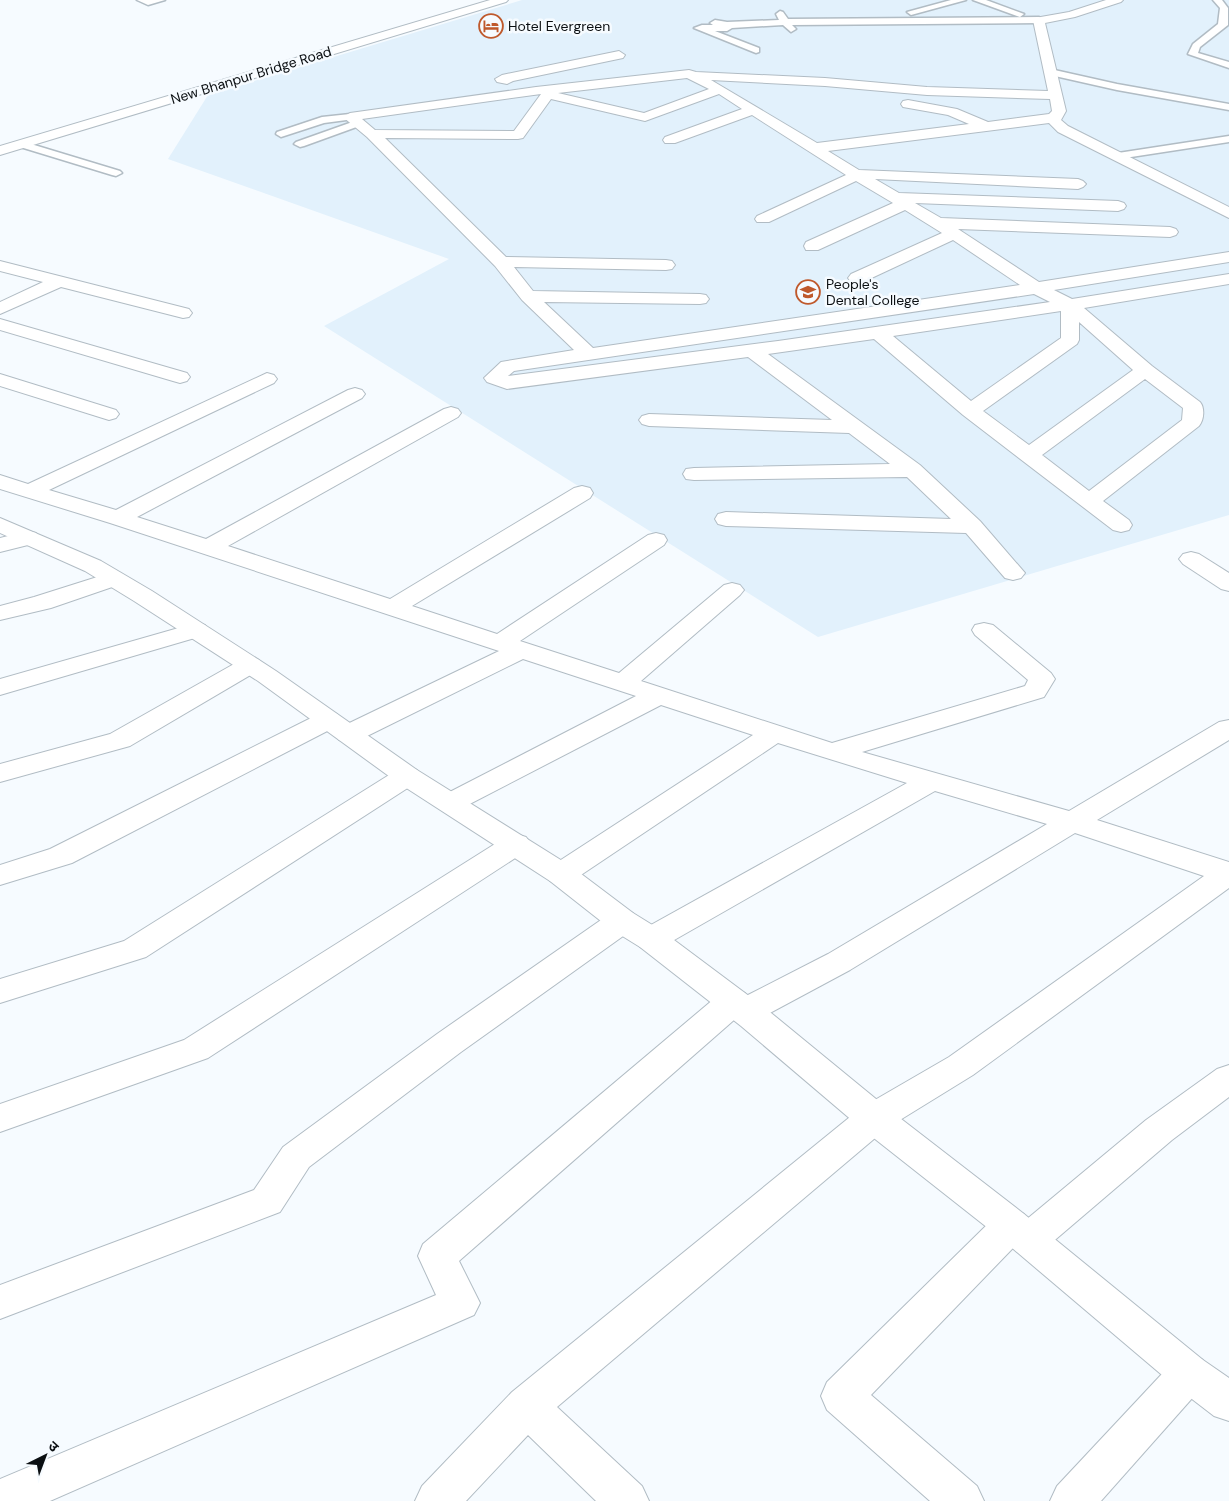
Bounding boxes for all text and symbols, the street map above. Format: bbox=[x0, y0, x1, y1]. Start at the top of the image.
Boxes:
hotel icon: Hotel Evergreen bbox=[478, 13, 504, 39]
place label: Hotel Evergreen bbox=[508, 17, 610, 35]
street label: New Bhanpur Bridge Road bbox=[168, 42, 334, 108]
place label: People's Dental College bbox=[826, 275, 920, 309]
school or university icon: People's Dental College bbox=[795, 279, 821, 305]
north arrow bbox=[20, 1431, 70, 1481]
text: उ bbox=[45, 1437, 63, 1456]

